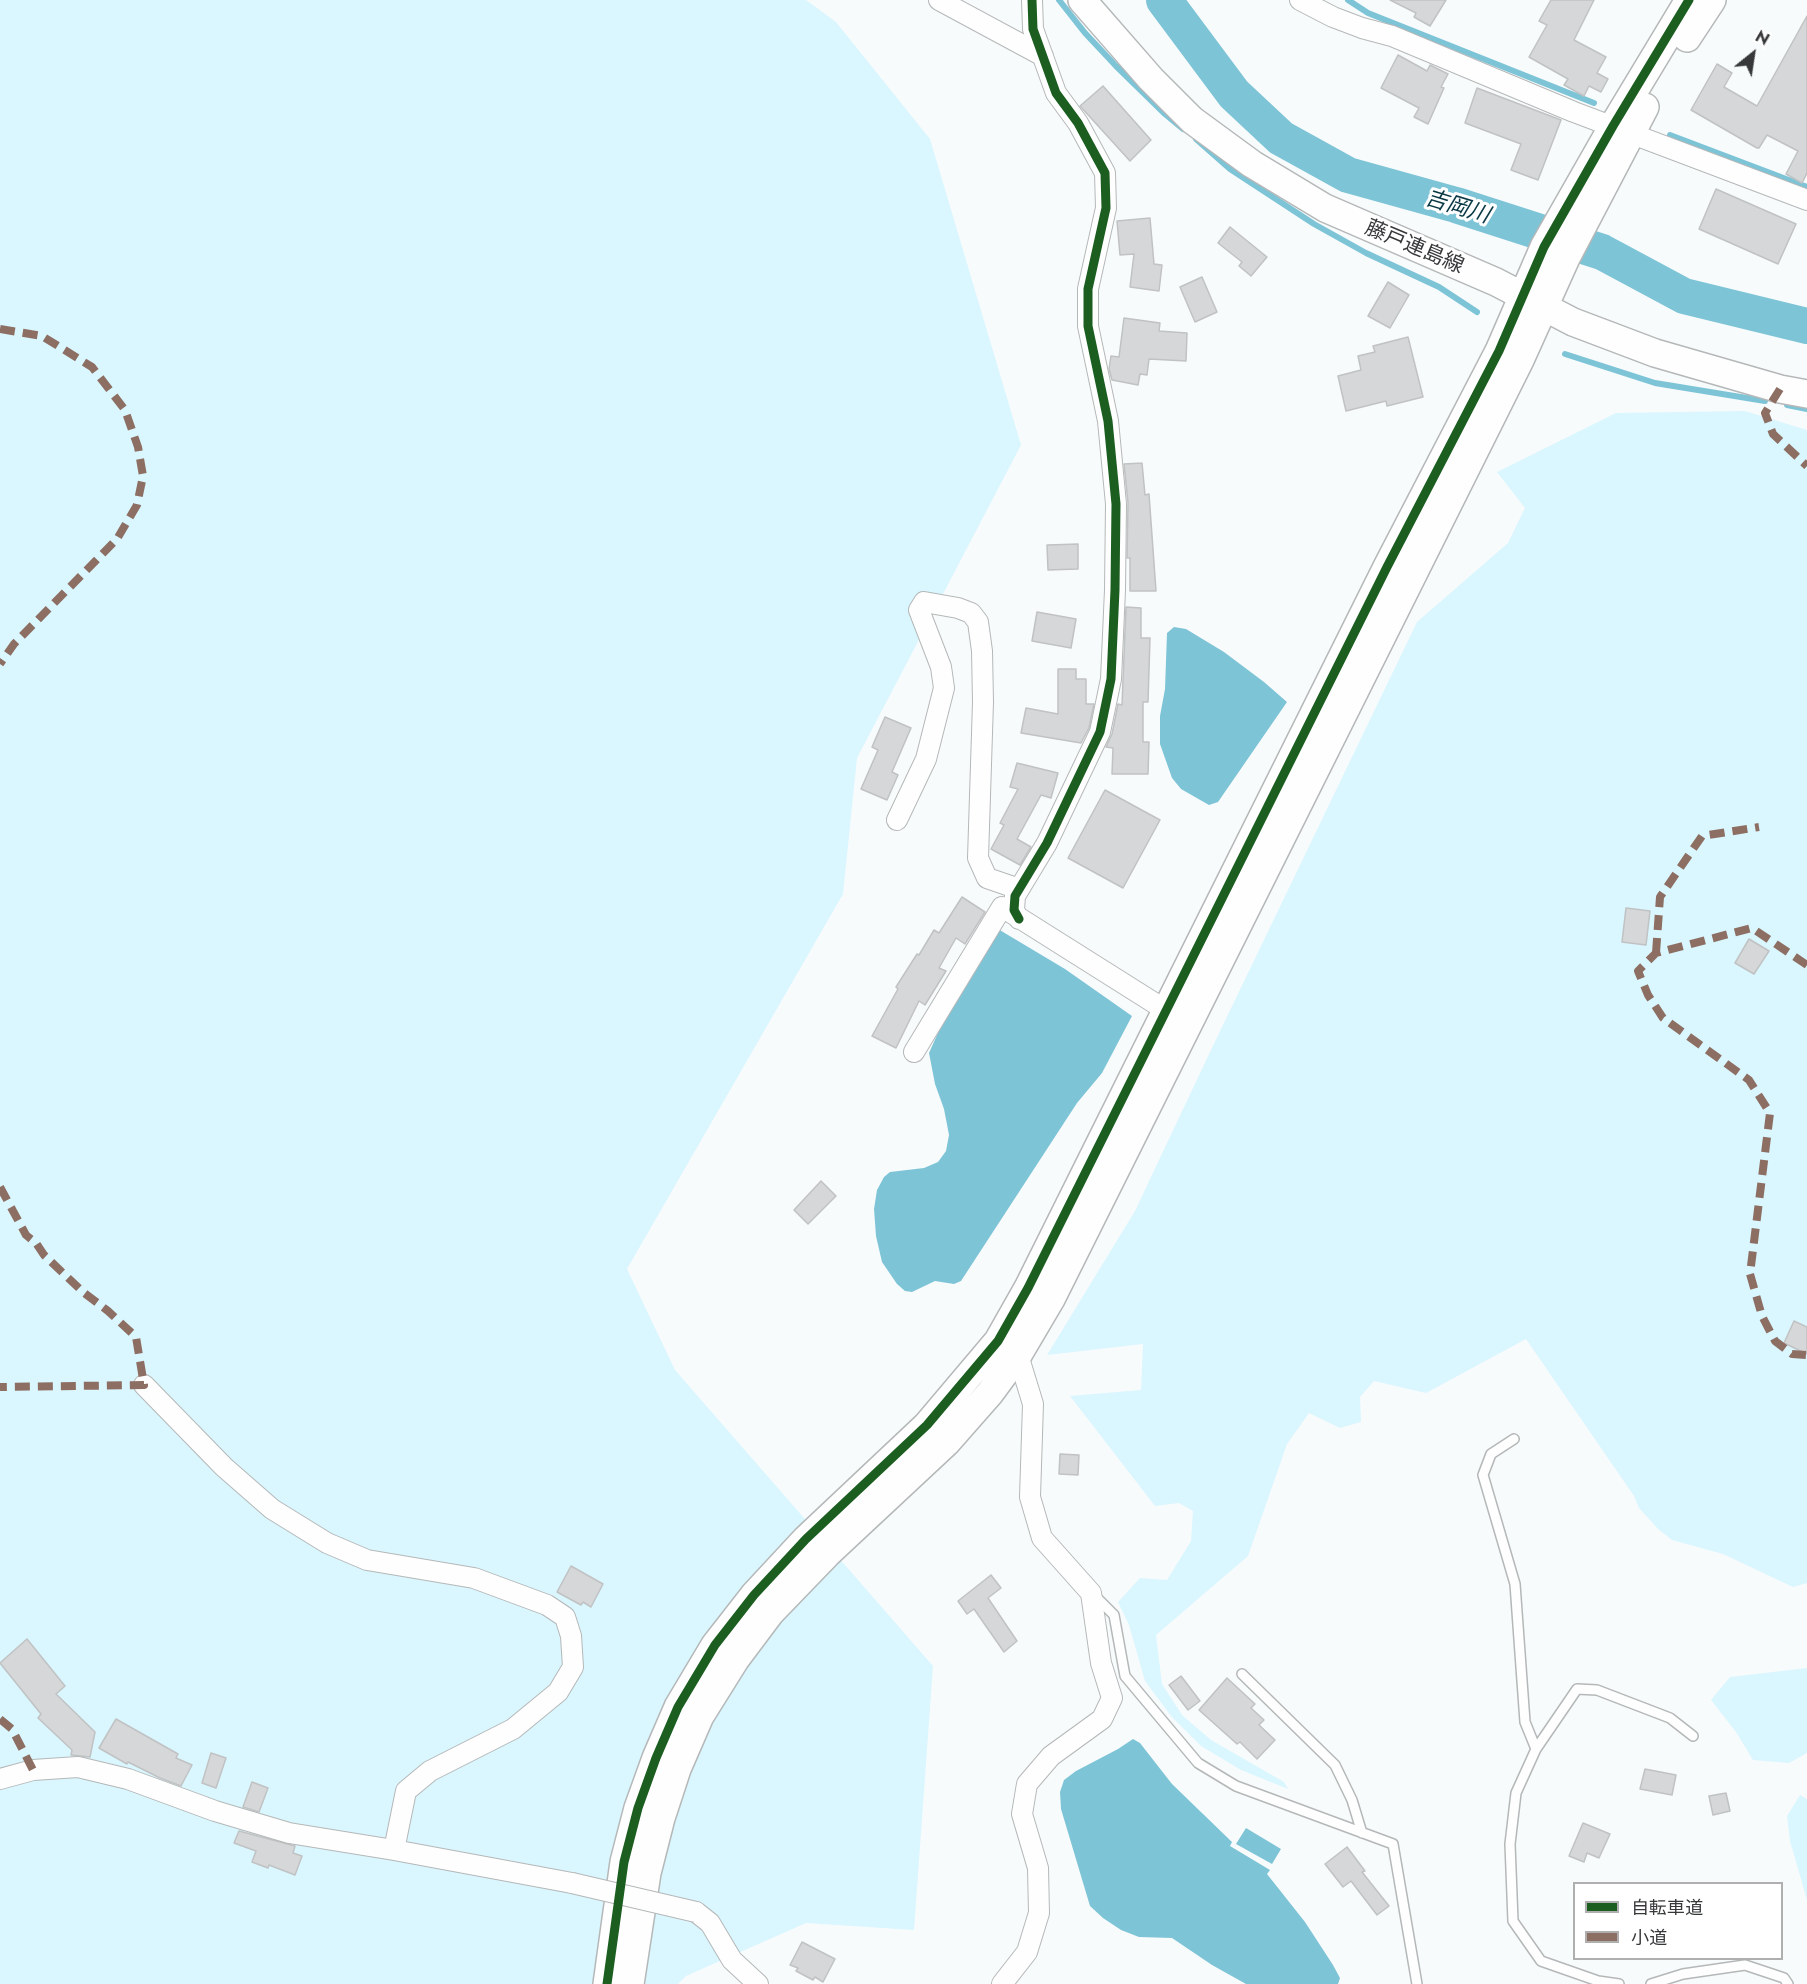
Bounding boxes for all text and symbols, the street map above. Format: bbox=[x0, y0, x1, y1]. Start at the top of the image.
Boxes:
north arrow bbox=[1723, 24, 1783, 84]
text: N bbox=[1751, 25, 1774, 51]
water label: 吉岡川 bbox=[1422, 186, 1492, 230]
street label: 藤戸連島線 bbox=[1361, 216, 1467, 280]
legend bbox=[1573, 1882, 1783, 1960]
text: 自転車道 bbox=[1631, 1895, 1703, 1921]
text: 小道 bbox=[1631, 1925, 1667, 1951]

